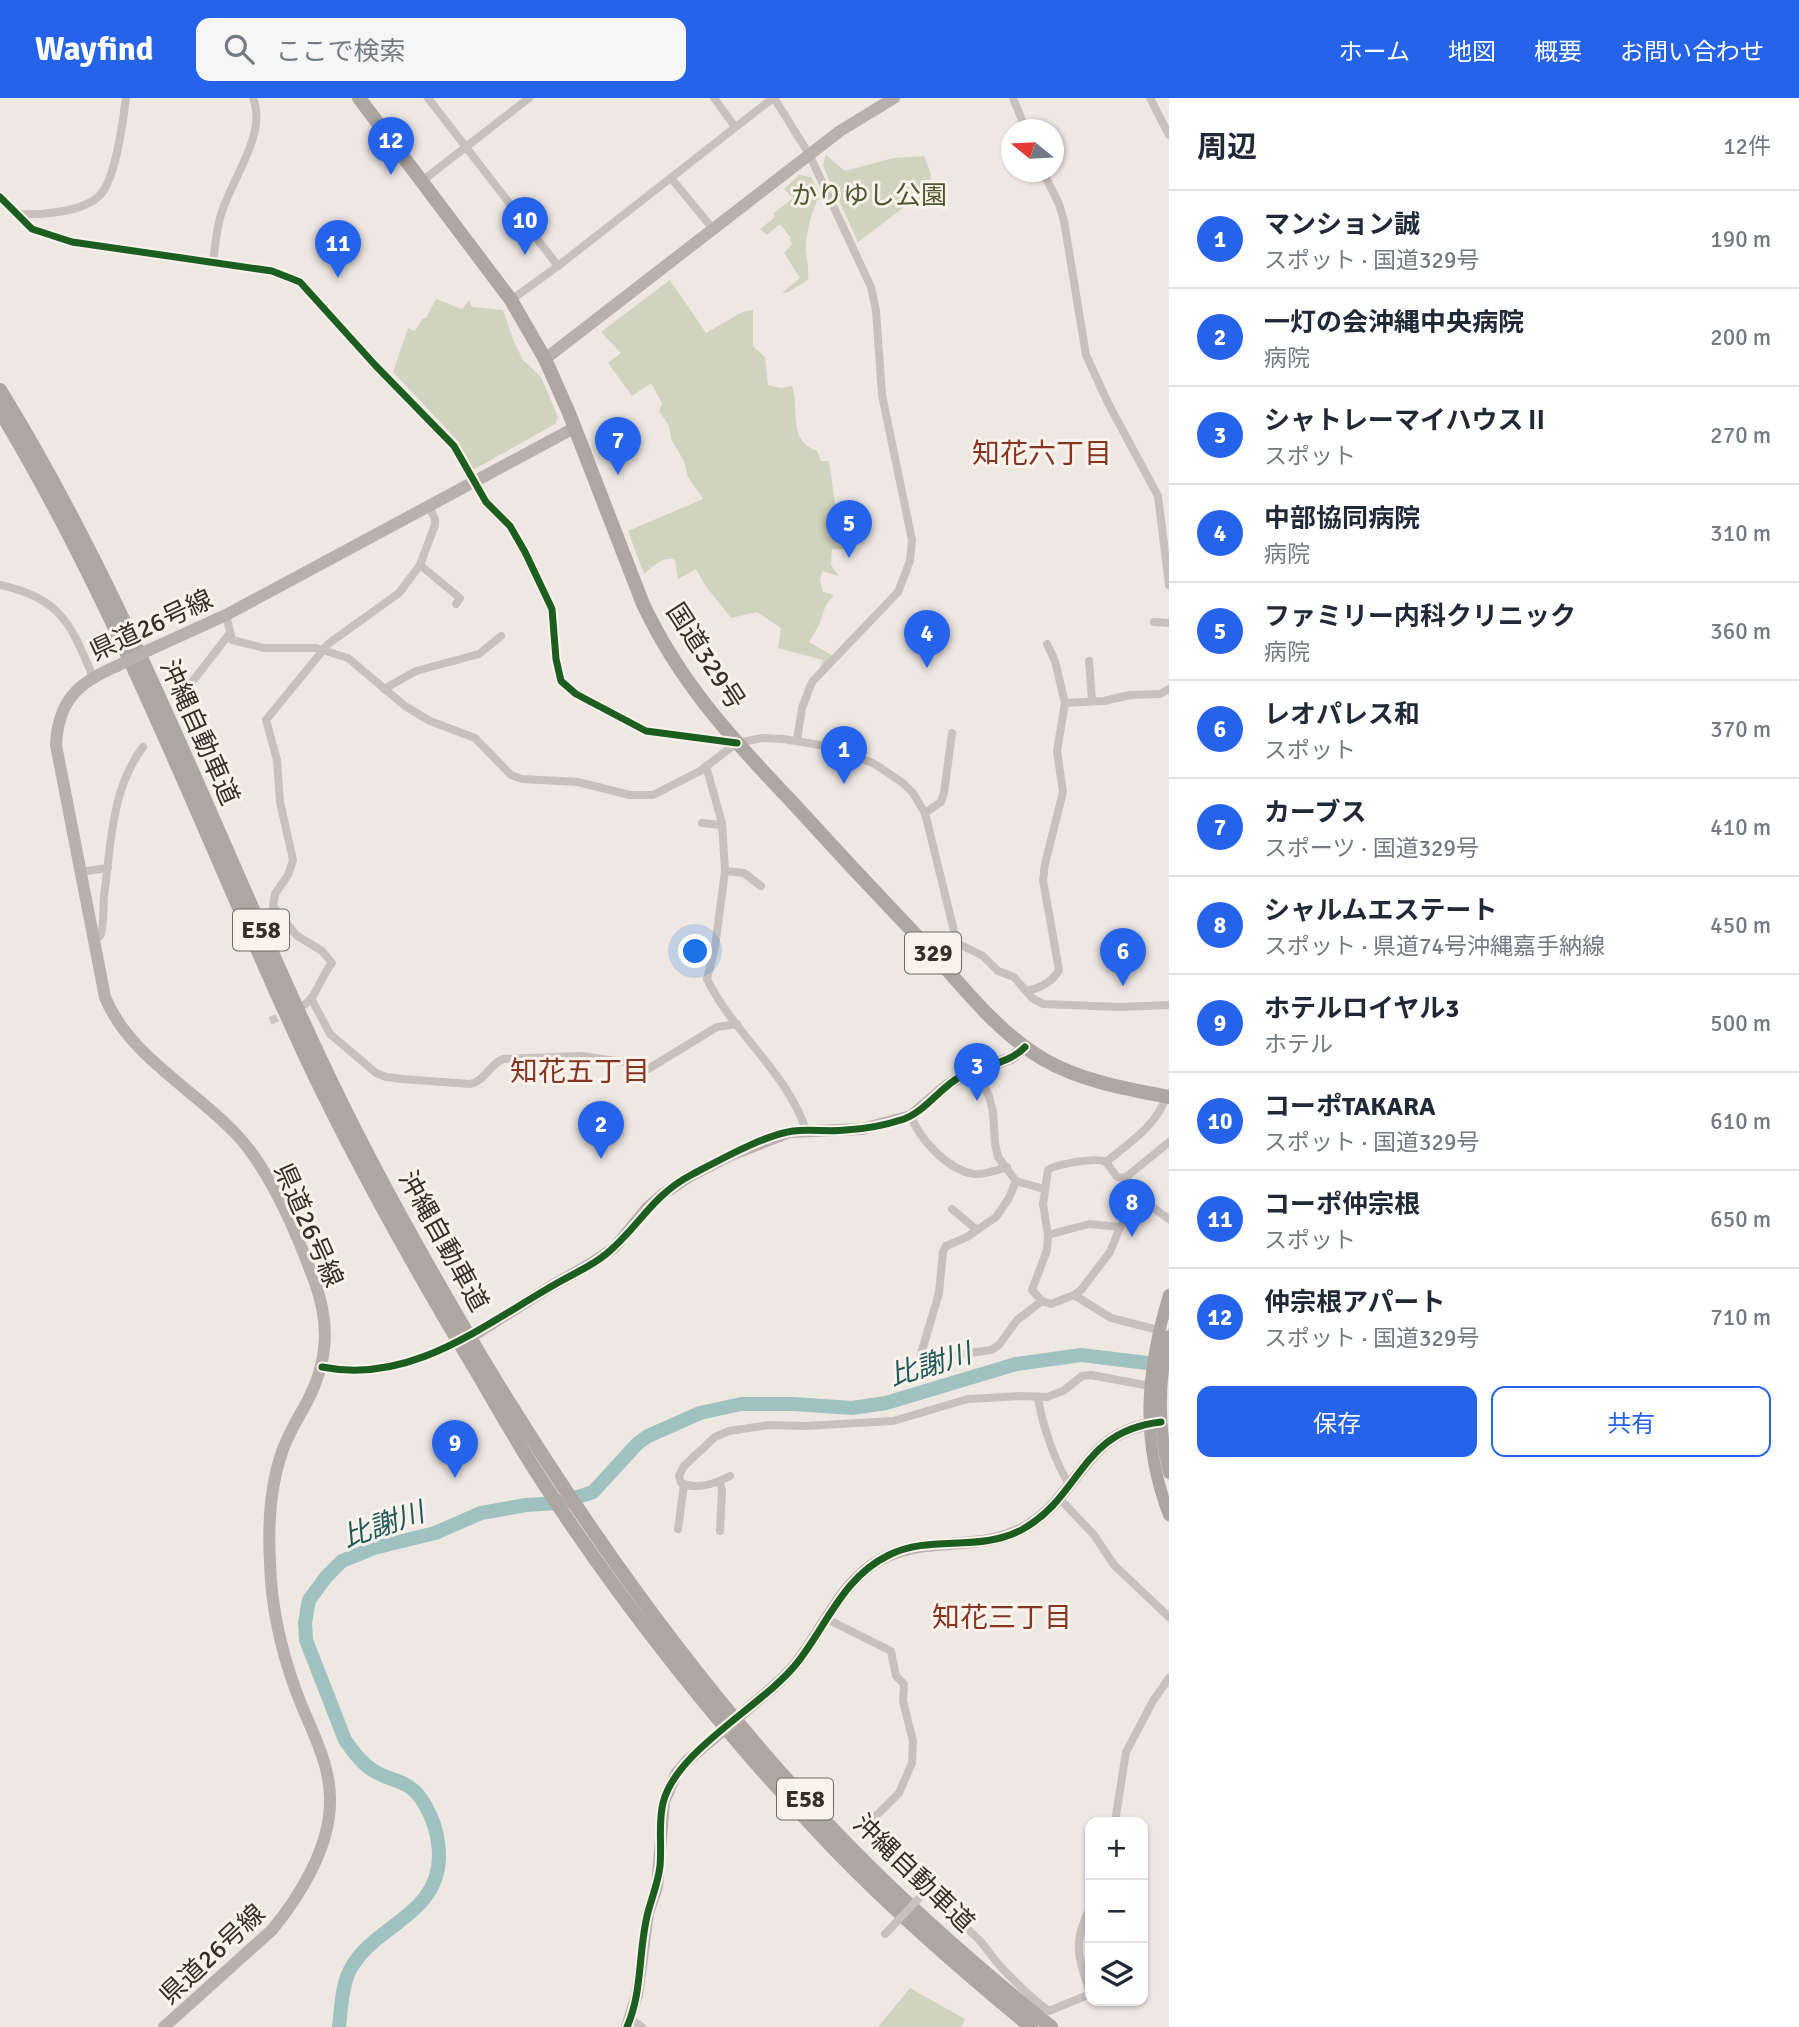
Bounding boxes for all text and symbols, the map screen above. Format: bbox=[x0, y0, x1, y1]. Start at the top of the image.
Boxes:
search box bbox=[196, 18, 686, 81]
text: Wayfind bbox=[35, 29, 154, 70]
icon: search bbox=[220, 30, 258, 68]
text: ここで検索 bbox=[276, 36, 406, 68]
text: ホーム bbox=[1339, 37, 1410, 67]
text: 地図 bbox=[1448, 37, 1496, 67]
text: 概要 bbox=[1534, 37, 1582, 67]
text: お問い合わせ bbox=[1620, 37, 1764, 67]
pin: 12 bbox=[368, 117, 414, 175]
north arrow bbox=[1001, 119, 1064, 182]
text: 周辺 bbox=[1197, 129, 1257, 166]
text: 12件 bbox=[1723, 132, 1771, 161]
park label: かりゆし公園 bbox=[791, 180, 947, 212]
pin: 10 bbox=[502, 197, 548, 255]
text: マンション誠 bbox=[1264, 209, 1420, 241]
pin: 11 bbox=[315, 220, 361, 278]
text: 1 bbox=[1214, 225, 1226, 254]
text: 190 m bbox=[1710, 225, 1771, 254]
text: スポット · 国道329号 bbox=[1264, 246, 1479, 275]
text: 一灯の会沖縄中央病院 bbox=[1264, 307, 1524, 339]
text: 2 bbox=[1214, 323, 1226, 352]
text: 200 m bbox=[1710, 323, 1771, 352]
text: 病院 bbox=[1264, 344, 1310, 373]
text: シャトレーマイハウスⅡ bbox=[1264, 405, 1549, 437]
pin: 7 bbox=[595, 417, 641, 475]
text: 3 bbox=[1214, 421, 1226, 450]
text: 270 m bbox=[1710, 421, 1771, 450]
district label: 知花六丁目 bbox=[972, 437, 1112, 471]
text: スポット bbox=[1264, 442, 1356, 471]
pin: 5 bbox=[826, 500, 872, 558]
text: 中部協同病院 bbox=[1264, 503, 1420, 535]
text: 4 bbox=[1214, 519, 1226, 548]
text: 310 m bbox=[1710, 519, 1771, 548]
text: 病院 bbox=[1264, 540, 1310, 569]
street label: 県道26号線 bbox=[85, 583, 218, 668]
street label: 国道329号 bbox=[659, 597, 751, 716]
text: ファミリー内科クリニック bbox=[1264, 601, 1576, 633]
pin: 4 bbox=[904, 610, 950, 668]
text: 5 bbox=[1214, 617, 1226, 646]
text: 360 m bbox=[1710, 617, 1771, 646]
text: 病院 bbox=[1264, 638, 1310, 667]
street label: 沖縄自動車道 bbox=[153, 655, 245, 810]
text: レオパレス和 bbox=[1264, 699, 1420, 731]
text: 6 bbox=[1214, 715, 1226, 744]
text: 370 m bbox=[1710, 715, 1771, 744]
pin: 1 bbox=[821, 726, 867, 784]
text: スポット bbox=[1264, 736, 1356, 765]
text: カーブス bbox=[1264, 797, 1366, 829]
text: 7 bbox=[1214, 813, 1226, 842]
text: 410 m bbox=[1710, 813, 1771, 842]
text: スポーツ · 国道329号 bbox=[1264, 834, 1479, 863]
text: シャルムエステート bbox=[1264, 895, 1497, 927]
road number: E58 bbox=[233, 910, 289, 950]
text: 8 bbox=[1214, 911, 1226, 940]
text: 450 m bbox=[1710, 911, 1771, 940]
pin: 6 bbox=[1100, 928, 1146, 986]
road number: 329 bbox=[905, 932, 961, 974]
text: スポット · 県道74号沖縄嘉手納線 bbox=[1264, 932, 1605, 961]
your location bbox=[678, 934, 712, 968]
text: ホテルロイヤル3 bbox=[1264, 993, 1459, 1025]
text: 9 bbox=[1214, 1009, 1226, 1038]
text: 500 m bbox=[1710, 1009, 1771, 1038]
text: ホテル bbox=[1264, 1030, 1333, 1059]
pin: 3 bbox=[954, 1043, 1000, 1101]
district label: 知花五丁目 bbox=[510, 1055, 650, 1089]
text: コーポTAKARA bbox=[1264, 1091, 1436, 1123]
pin: 2 bbox=[578, 1101, 624, 1159]
text: 10 bbox=[1208, 1107, 1232, 1136]
text: 610 m bbox=[1710, 1107, 1771, 1136]
text: スポット · 国道329号 bbox=[1264, 1128, 1479, 1157]
street label: 県道26号線 bbox=[267, 1159, 350, 1292]
street label: 沖縄自動車道 bbox=[391, 1166, 495, 1317]
pin: 8 bbox=[1109, 1179, 1155, 1237]
text: コーポ仲宗根 bbox=[1264, 1189, 1420, 1221]
text: 11 bbox=[1208, 1205, 1232, 1234]
text: 650 m bbox=[1710, 1205, 1771, 1234]
text: スポット bbox=[1264, 1226, 1356, 1255]
text: 仲宗根アパート bbox=[1264, 1287, 1445, 1319]
text: 12 bbox=[1208, 1303, 1232, 1332]
text: 710 m bbox=[1710, 1303, 1771, 1332]
text: スポット · 国道329号 bbox=[1264, 1324, 1479, 1353]
water label: 比謝川 bbox=[885, 1336, 978, 1393]
button: 保存 bbox=[1197, 1386, 1477, 1457]
button: 共有 bbox=[1491, 1386, 1771, 1457]
pin: 9 bbox=[432, 1420, 478, 1478]
water label: 比謝川 bbox=[338, 1494, 431, 1555]
district label: 知花三丁目 bbox=[932, 1601, 1072, 1635]
road number: E58 bbox=[777, 1778, 833, 1820]
street label: 沖縄自動車道 bbox=[846, 1808, 981, 1939]
map controls bbox=[1085, 1817, 1148, 2006]
button: + bbox=[1085, 1817, 1148, 1880]
button: − bbox=[1085, 1880, 1148, 1943]
street label: 県道26号線 bbox=[153, 1898, 272, 2011]
button: layers bbox=[1085, 1943, 1148, 2006]

